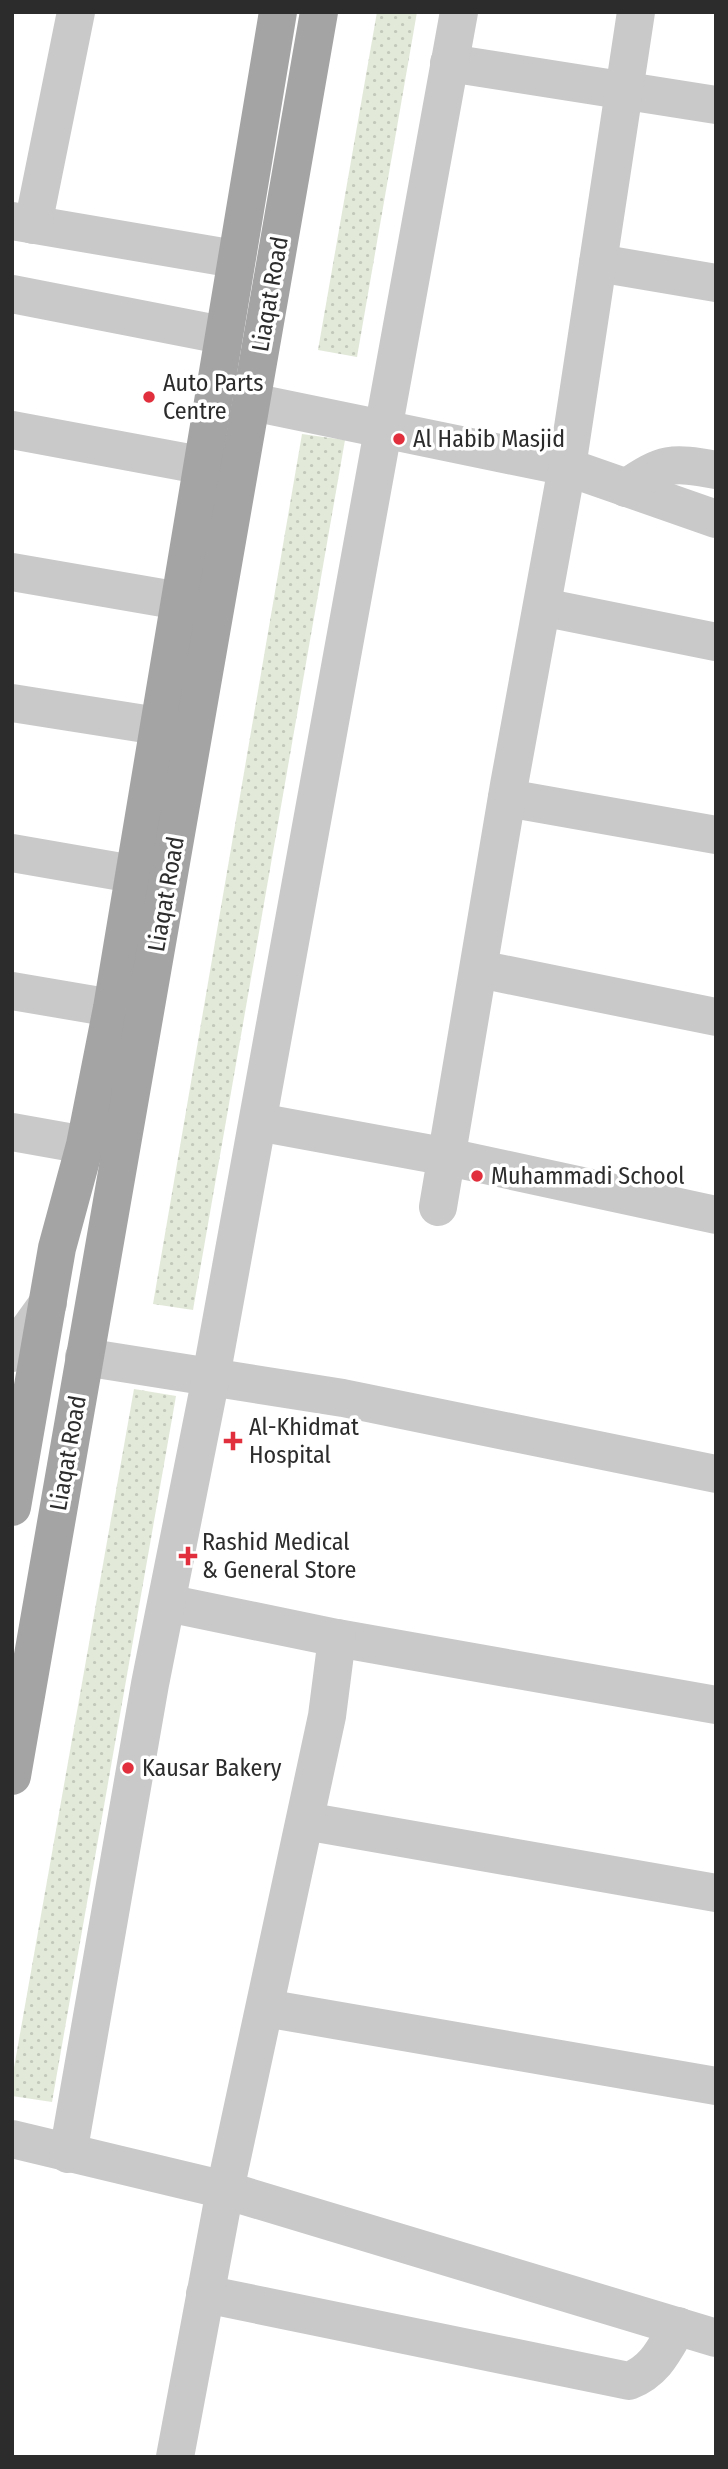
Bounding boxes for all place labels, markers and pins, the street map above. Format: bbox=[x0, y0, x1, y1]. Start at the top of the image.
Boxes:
place label: Auto Parts Centre bbox=[163, 369, 263, 425]
marker: Auto Parts Centre bbox=[141, 389, 157, 405]
place label: Al Habib Masjid bbox=[413, 425, 565, 453]
marker: Al Habib Masjid bbox=[391, 431, 407, 447]
place label: Muhammadi School bbox=[491, 1162, 685, 1190]
marker: Muhammadi School bbox=[469, 1168, 485, 1184]
place label: Al-Khidmat Hospital bbox=[249, 1413, 359, 1469]
marker: Al-Khidmat Hospital bbox=[223, 1431, 243, 1451]
place label: Rashid Medical & General Store bbox=[202, 1528, 356, 1584]
marker: Rashid Medical & General Store bbox=[180, 1548, 196, 1564]
place label: Kausar Bakery bbox=[142, 1754, 282, 1782]
marker: Kausar Bakery bbox=[120, 1760, 136, 1776]

